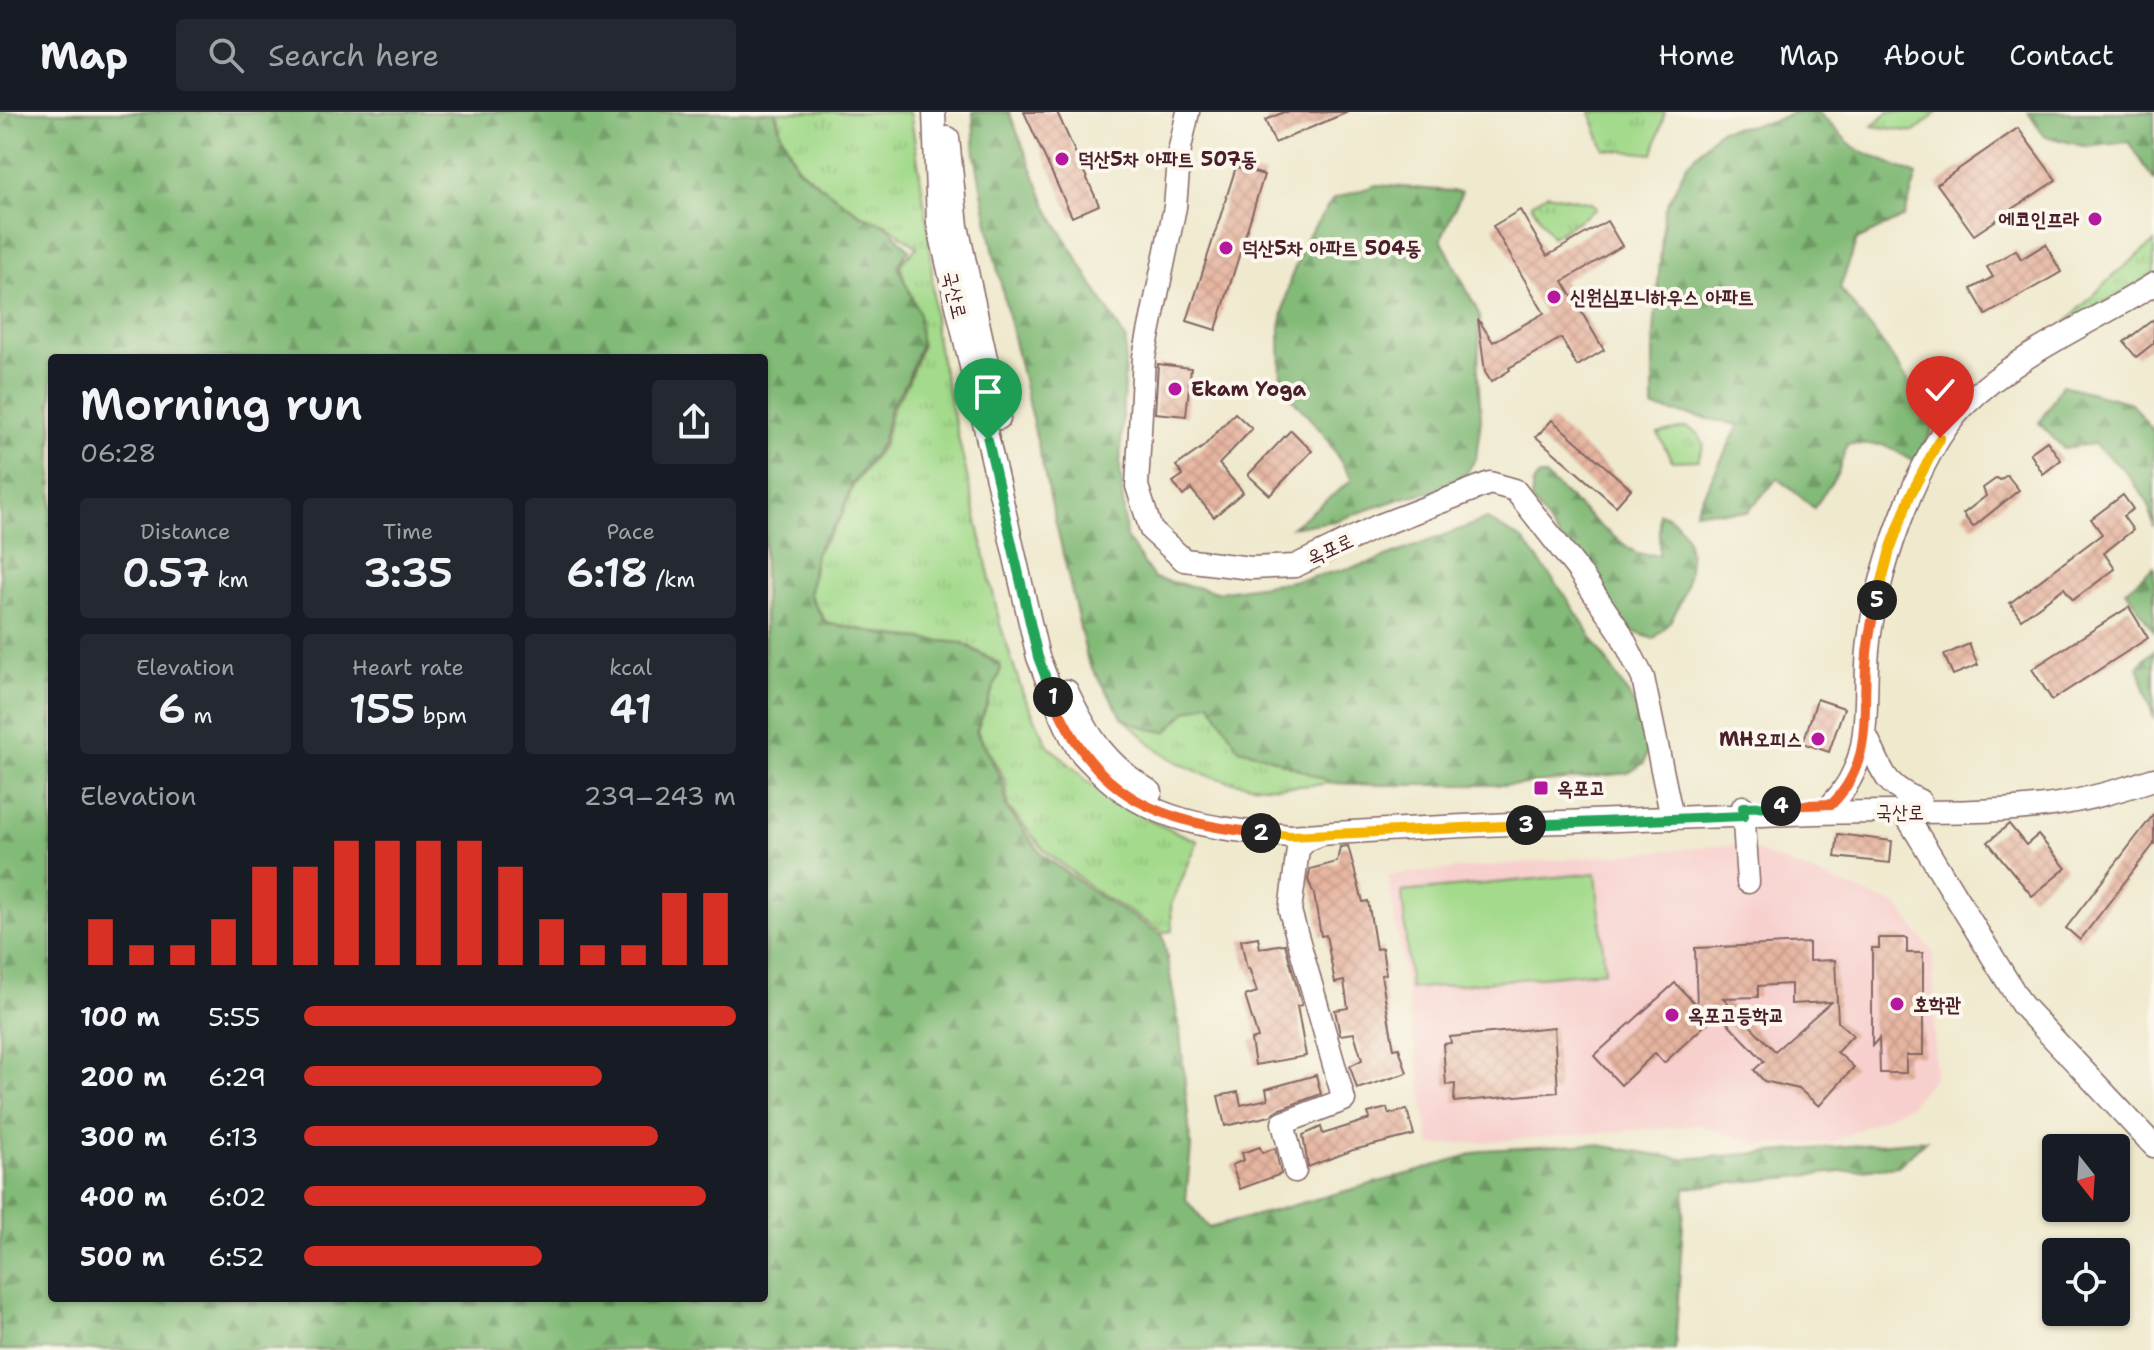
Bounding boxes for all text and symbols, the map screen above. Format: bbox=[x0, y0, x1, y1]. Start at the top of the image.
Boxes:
search box bbox=[176, 19, 736, 91]
text: Map bbox=[40, 30, 128, 81]
icon: search bbox=[204, 33, 248, 77]
text: Search here bbox=[268, 35, 439, 76]
text: Home bbox=[1658, 36, 1735, 74]
text: Map bbox=[1779, 36, 1839, 74]
text: About bbox=[1883, 36, 1965, 74]
text: Contact bbox=[2009, 36, 2114, 74]
place label: 덕산5차 아파트 507동 bbox=[1078, 146, 1257, 172]
marker: 덕산5차 아파트 507동 bbox=[1053, 150, 1071, 168]
place label: 에코인프라 bbox=[1999, 206, 2080, 232]
marker: 에코인프라 bbox=[2086, 210, 2104, 228]
place label: 덕산5차 아파트 504동 bbox=[1242, 235, 1421, 261]
marker: 덕산5차 아파트 504동 bbox=[1217, 239, 1235, 257]
street label: 국산로 bbox=[937, 269, 973, 321]
place label: 신원심포니하우스 아파트 bbox=[1570, 284, 1754, 310]
marker: 신원심포니하우스 아파트 bbox=[1545, 288, 1563, 306]
pin bbox=[1906, 356, 1974, 438]
pin bbox=[954, 358, 1022, 440]
icon: check bbox=[1918, 368, 1962, 412]
icon: arrive bbox=[966, 370, 1010, 414]
text: Morning run bbox=[80, 375, 363, 434]
place label: Ekam Yoga bbox=[1191, 376, 1307, 402]
button: share bbox=[652, 380, 736, 464]
marker: Ekam Yoga bbox=[1166, 380, 1184, 398]
text: 06:28 bbox=[80, 435, 156, 470]
text: Distance bbox=[140, 517, 230, 546]
text: Time bbox=[383, 517, 433, 546]
text: Pace bbox=[606, 517, 655, 546]
street label: 옥포로 bbox=[1303, 527, 1357, 571]
text: 0.57 bbox=[122, 546, 210, 600]
text: 3:35 bbox=[363, 546, 453, 600]
text: 6:18 bbox=[566, 546, 648, 600]
text: km bbox=[210, 565, 249, 594]
text: /km bbox=[648, 565, 695, 594]
pin: 5 bbox=[1857, 580, 1897, 620]
text: 5 bbox=[1870, 585, 1884, 614]
text: Elevation bbox=[136, 653, 235, 682]
text: Heart rate bbox=[352, 653, 464, 682]
text: kcal bbox=[609, 653, 652, 682]
pin: 1 bbox=[1033, 677, 1073, 717]
text: 6 bbox=[158, 682, 186, 736]
text: 155 bbox=[349, 682, 415, 736]
text: 41 bbox=[609, 682, 652, 736]
text: 1 bbox=[1048, 682, 1058, 711]
text: m bbox=[186, 701, 213, 730]
text: bpm bbox=[415, 701, 467, 730]
place label: MH오피스 bbox=[1719, 726, 1802, 752]
marker: MH오피스 bbox=[1809, 730, 1827, 748]
place label: 옥포고 bbox=[1557, 775, 1605, 801]
text: Elevation bbox=[80, 778, 196, 813]
text: 239–243 m bbox=[584, 778, 736, 813]
marker: 옥포고 bbox=[1532, 779, 1550, 797]
pin: 4 bbox=[1761, 786, 1801, 826]
text: 4 bbox=[1773, 791, 1789, 820]
street label: 국산로 bbox=[1876, 799, 1924, 825]
pin: 3 bbox=[1506, 805, 1546, 845]
text: 3 bbox=[1518, 810, 1534, 839]
pin: 2 bbox=[1241, 813, 1281, 853]
text: 2 bbox=[1253, 818, 1269, 847]
place label: 호학관 bbox=[1913, 991, 1961, 1017]
marker: 호학관 bbox=[1888, 995, 1906, 1013]
text: 100 m bbox=[80, 999, 160, 1034]
text: 5:55 bbox=[208, 999, 261, 1034]
place label: 옥포고등학교 bbox=[1688, 1002, 1785, 1028]
marker: 옥포고등학교 bbox=[1663, 1006, 1681, 1024]
text: 200 m bbox=[80, 1059, 167, 1094]
text: 6:29 bbox=[208, 1059, 266, 1094]
text: 300 m bbox=[80, 1119, 167, 1154]
text: 6:13 bbox=[208, 1119, 258, 1154]
north arrow bbox=[2042, 1134, 2130, 1222]
map controls bbox=[2042, 1134, 2130, 1326]
text: 400 m bbox=[80, 1179, 167, 1214]
text: 6:02 bbox=[208, 1179, 266, 1214]
button: locate bbox=[2042, 1238, 2130, 1326]
text: 500 m bbox=[80, 1239, 165, 1274]
text: 6:52 bbox=[208, 1239, 265, 1274]

